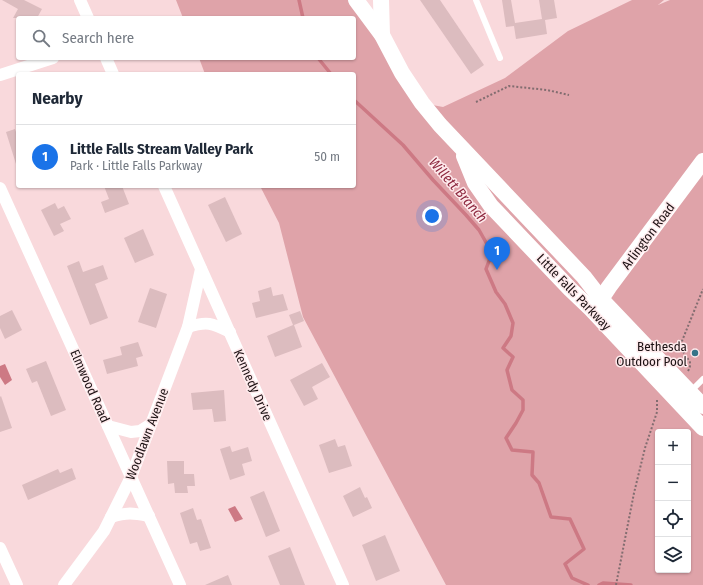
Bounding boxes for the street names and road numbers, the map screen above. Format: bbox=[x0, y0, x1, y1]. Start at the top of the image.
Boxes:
street label: Arlington Road bbox=[618, 200, 678, 272]
street label: Little Falls Parkway bbox=[534, 251, 614, 333]
street label: Elmwood Road bbox=[67, 347, 113, 425]
street label: Kennedy Drive bbox=[231, 347, 275, 423]
street label: Woodlawn Avenue bbox=[123, 386, 171, 482]

